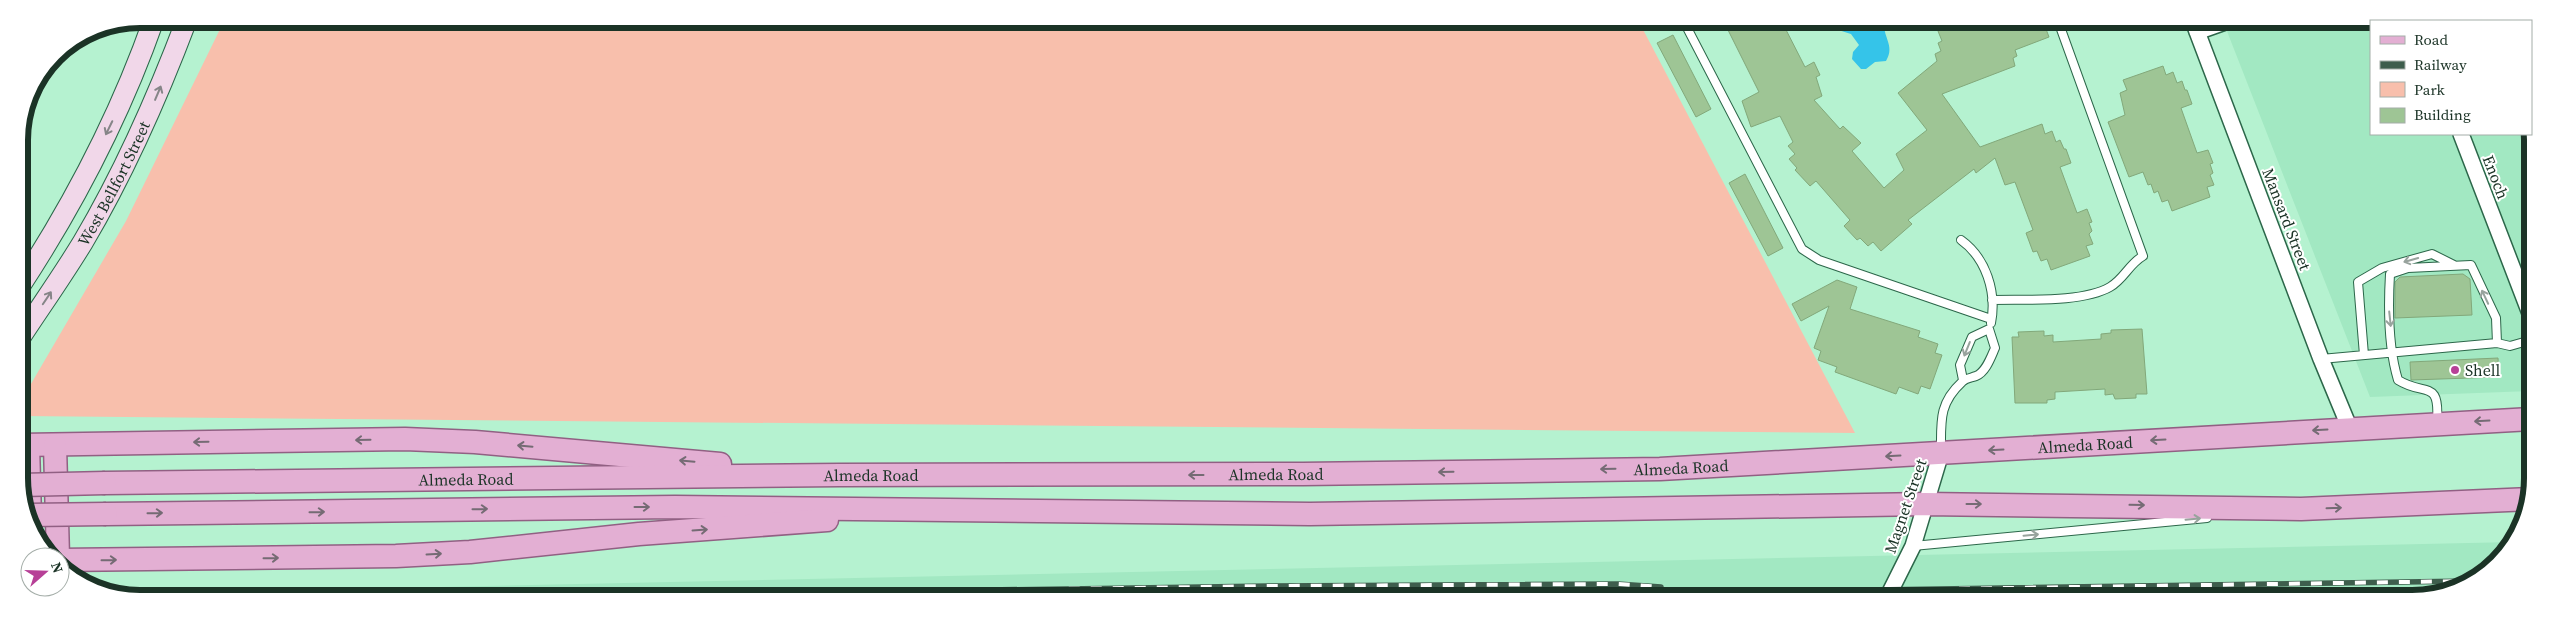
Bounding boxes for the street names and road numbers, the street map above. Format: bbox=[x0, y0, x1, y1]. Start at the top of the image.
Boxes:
street label: West Bellfort Street bbox=[72, 117, 155, 250]
street label: Enoch bbox=[2478, 152, 2515, 202]
street label: Mansard Street bbox=[2257, 165, 2317, 274]
street label: Almeda Road bbox=[2037, 431, 2133, 458]
street label: Almeda Road bbox=[1633, 454, 1729, 480]
street label: Magnet Street bbox=[1879, 455, 1932, 556]
street label: Almeda Road bbox=[1228, 463, 1324, 485]
street label: Almeda Road bbox=[823, 464, 919, 486]
street label: Almeda Road bbox=[418, 468, 514, 491]

